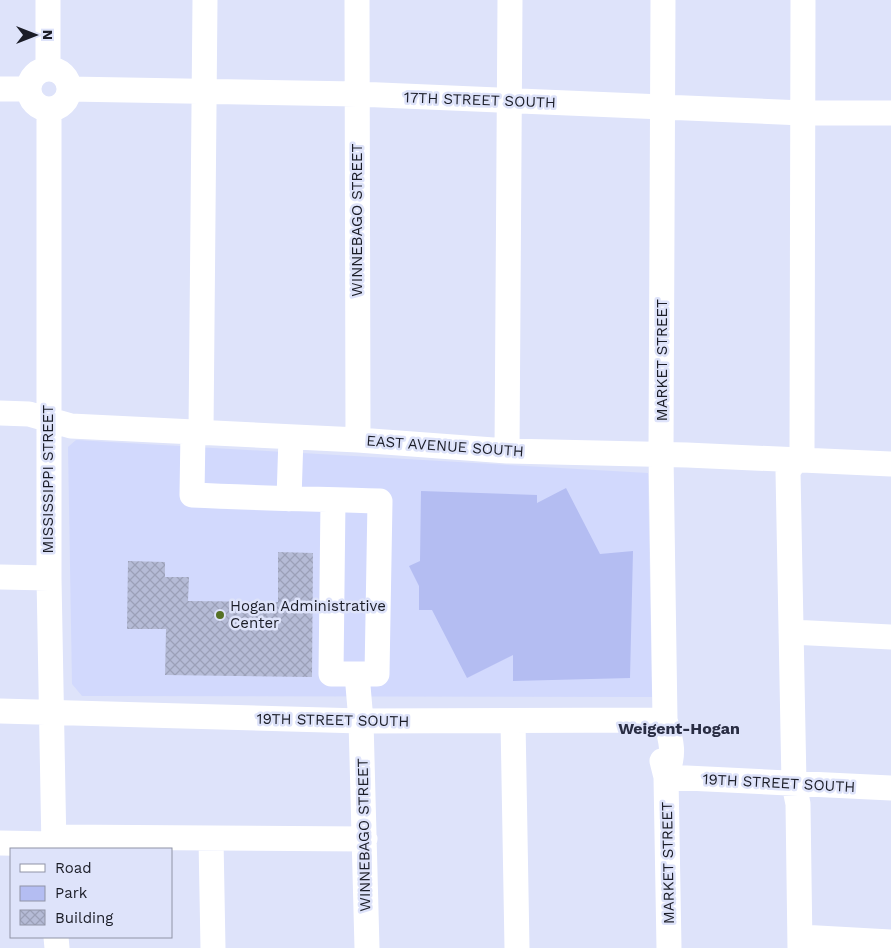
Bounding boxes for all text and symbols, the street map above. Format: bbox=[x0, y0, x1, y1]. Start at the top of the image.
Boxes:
north arrow bbox=[10, 10, 60, 60]
text: N bbox=[40, 30, 56, 40]
street label: 17TH STREET SOUTH bbox=[404, 88, 556, 112]
street label: WINNEBAGO STREET bbox=[348, 143, 366, 297]
street label: MARKET STREET bbox=[653, 299, 671, 421]
street label: MISSISSIPPI STREET bbox=[39, 405, 57, 553]
street label: EAST AVENUE SOUTH bbox=[366, 432, 524, 460]
place label: Hogan Administrative Center bbox=[230, 597, 386, 632]
marker: Hogan Administrative Center bbox=[214, 609, 226, 621]
street label: 19TH STREET SOUTH bbox=[256, 710, 410, 730]
district label: Weigent-Hogan bbox=[618, 719, 740, 738]
street label: WINNEBAGO STREET bbox=[354, 758, 374, 912]
street label: 19TH STREET SOUTH bbox=[702, 770, 856, 796]
street label: MARKET STREET bbox=[658, 802, 678, 924]
legend bbox=[10, 848, 172, 938]
text: Road bbox=[55, 859, 92, 877]
text: Park bbox=[55, 884, 88, 902]
text: Building bbox=[55, 909, 113, 927]

